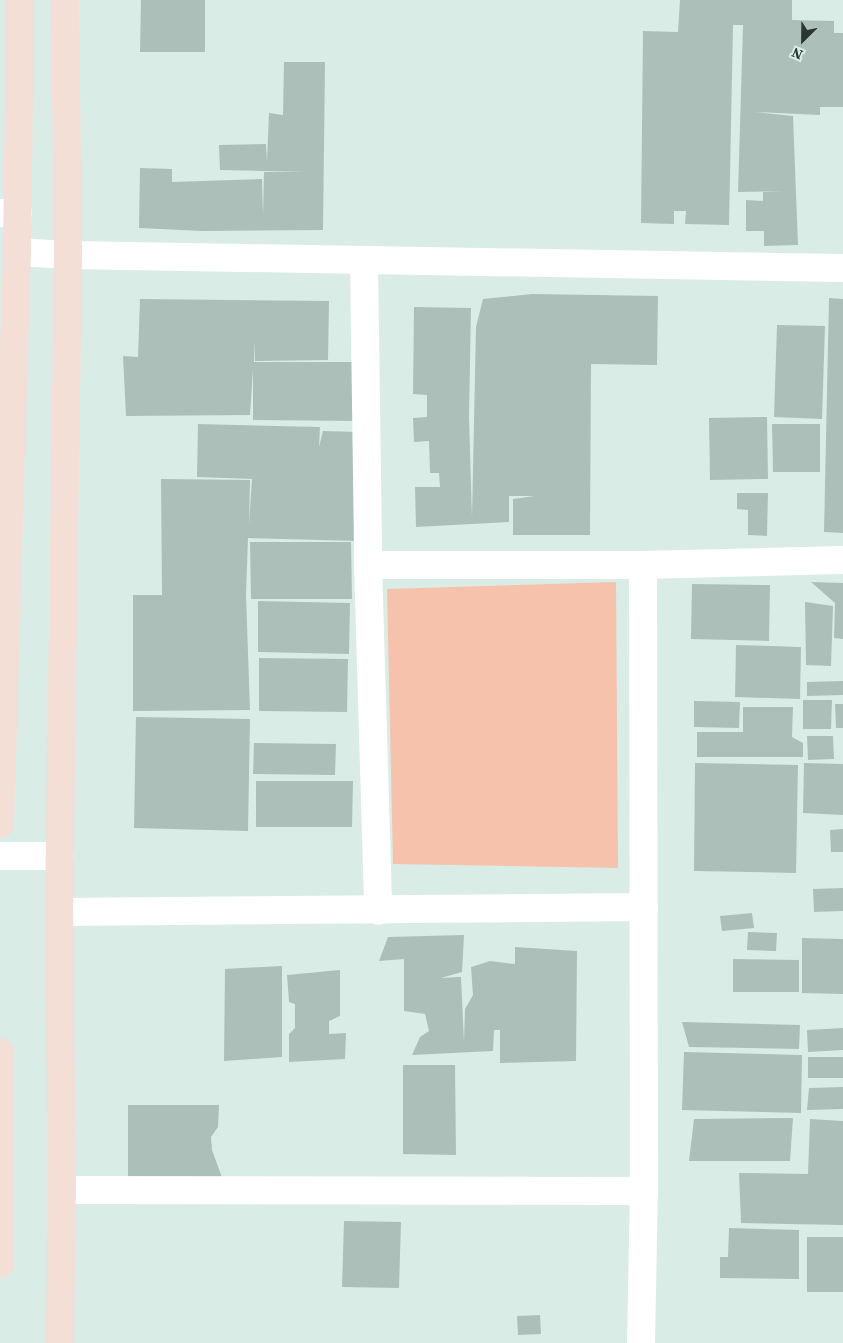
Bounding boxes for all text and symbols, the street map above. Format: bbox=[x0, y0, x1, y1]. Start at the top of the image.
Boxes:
north arrow bbox=[778, 15, 828, 65]
text: N bbox=[789, 43, 806, 65]

